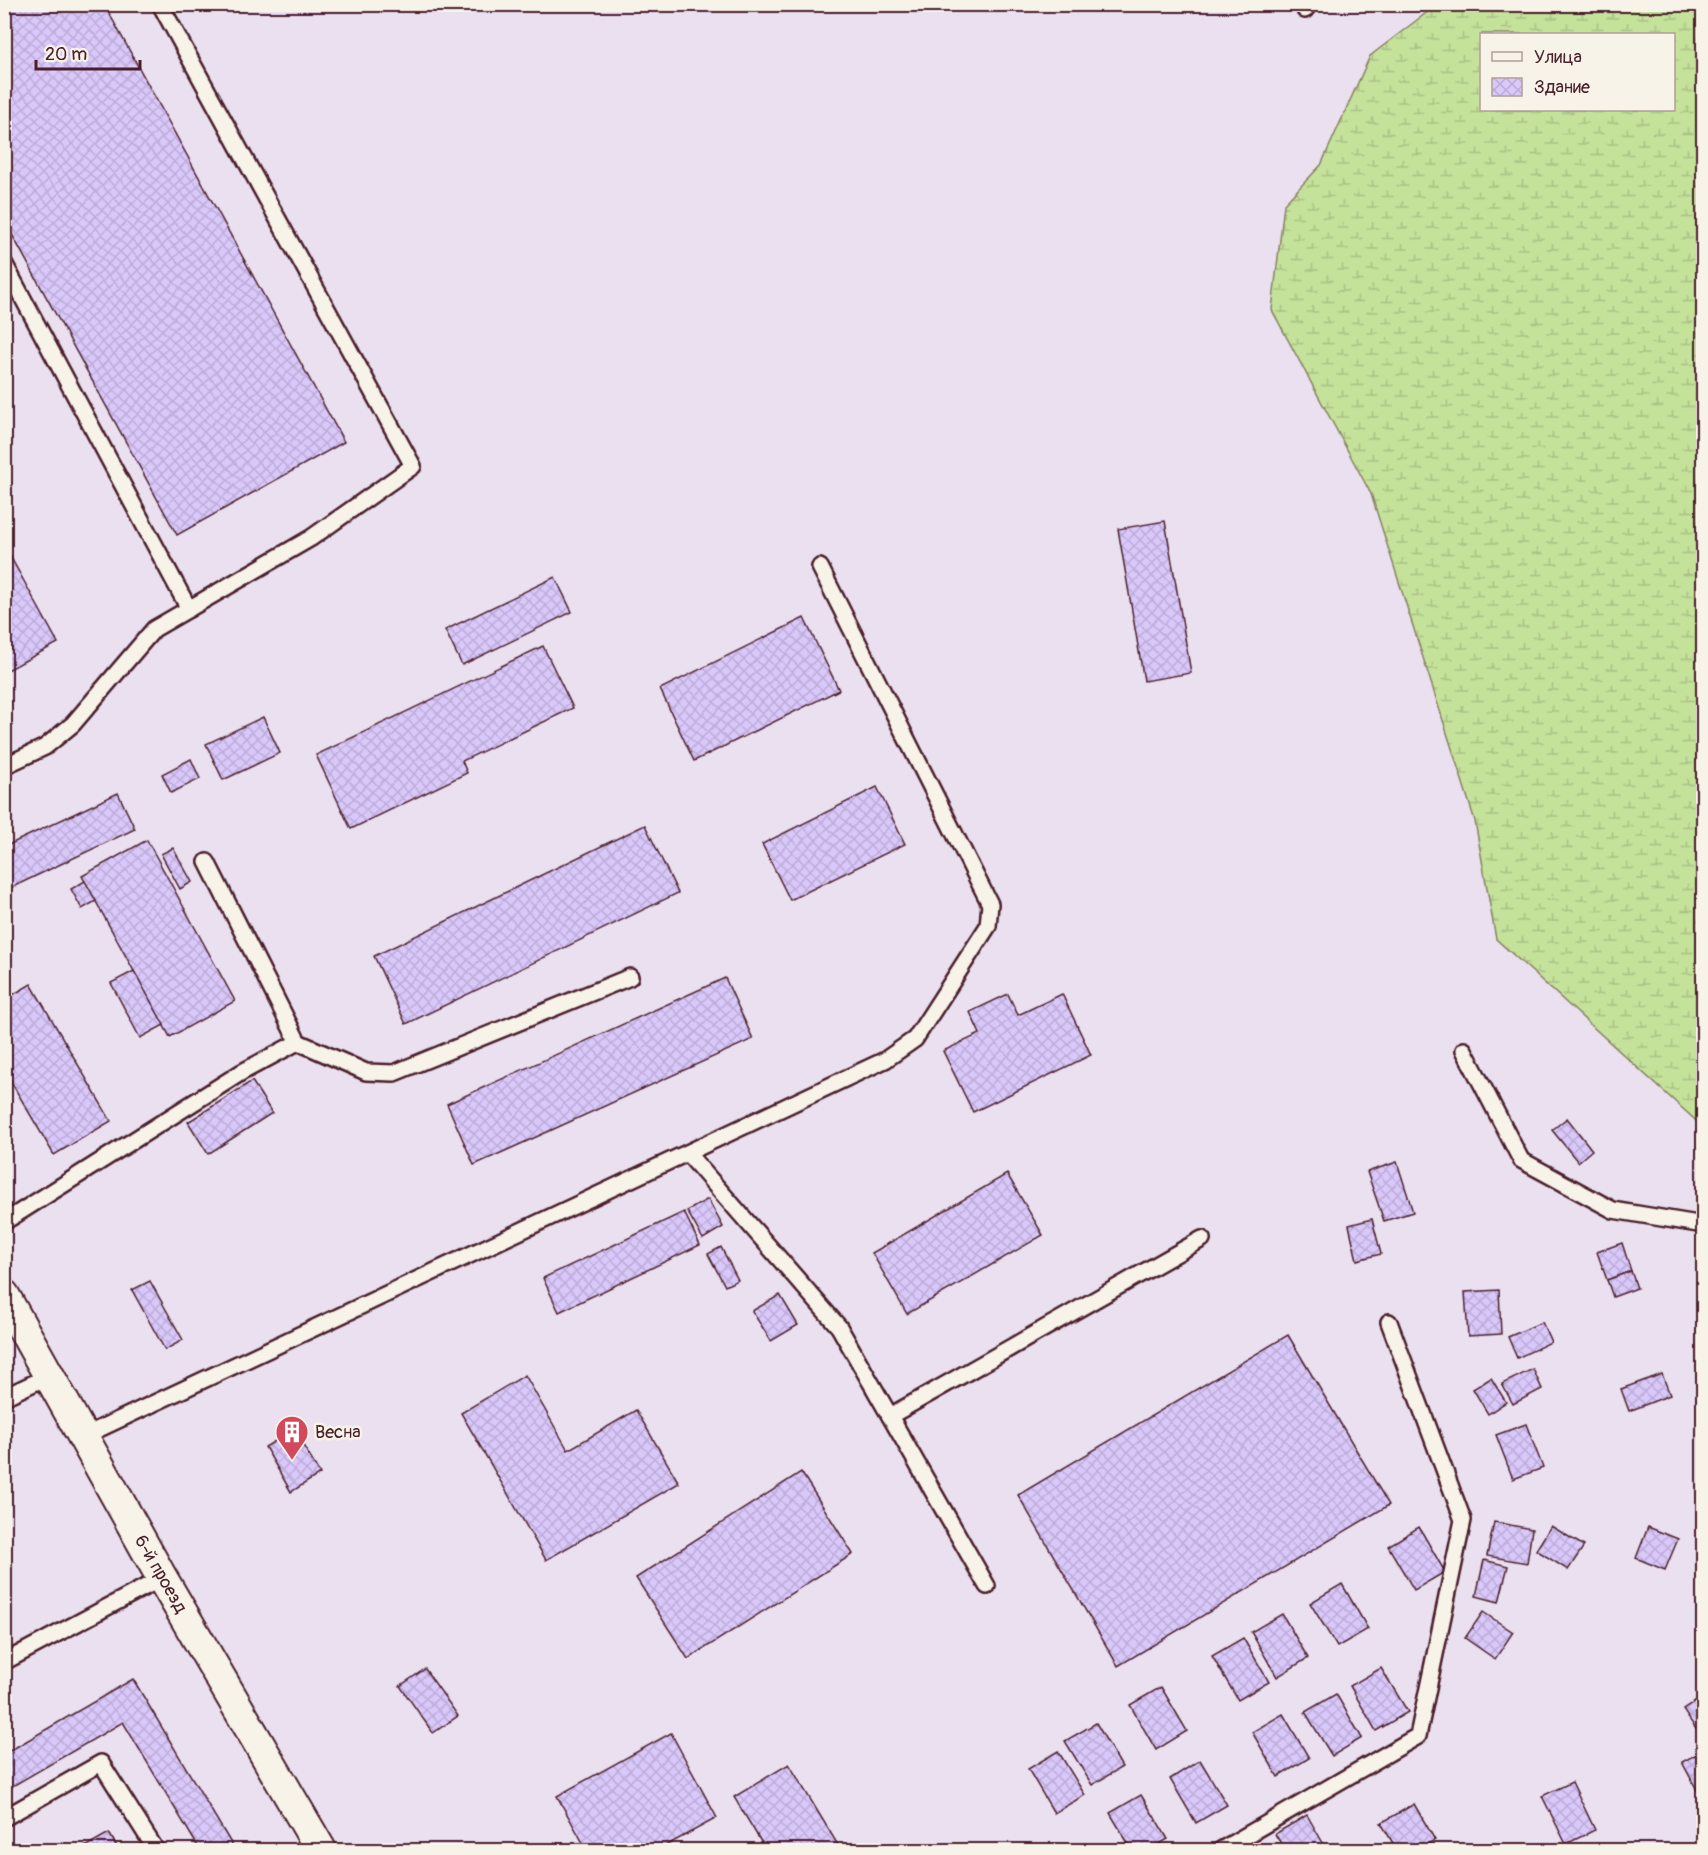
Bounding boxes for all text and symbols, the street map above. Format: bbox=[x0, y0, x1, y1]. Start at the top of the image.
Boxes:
scale bar bbox=[36, 33, 140, 71]
legend bbox=[1480, 33, 1675, 111]
text: 20 m bbox=[45, 43, 87, 66]
text: Улица bbox=[1534, 46, 1582, 69]
text: Здание bbox=[1534, 76, 1590, 99]
building icon: Весна bbox=[274, 1414, 310, 1461]
place label: Весна bbox=[315, 1421, 361, 1444]
street label: 6-й проезд bbox=[129, 1531, 192, 1618]

